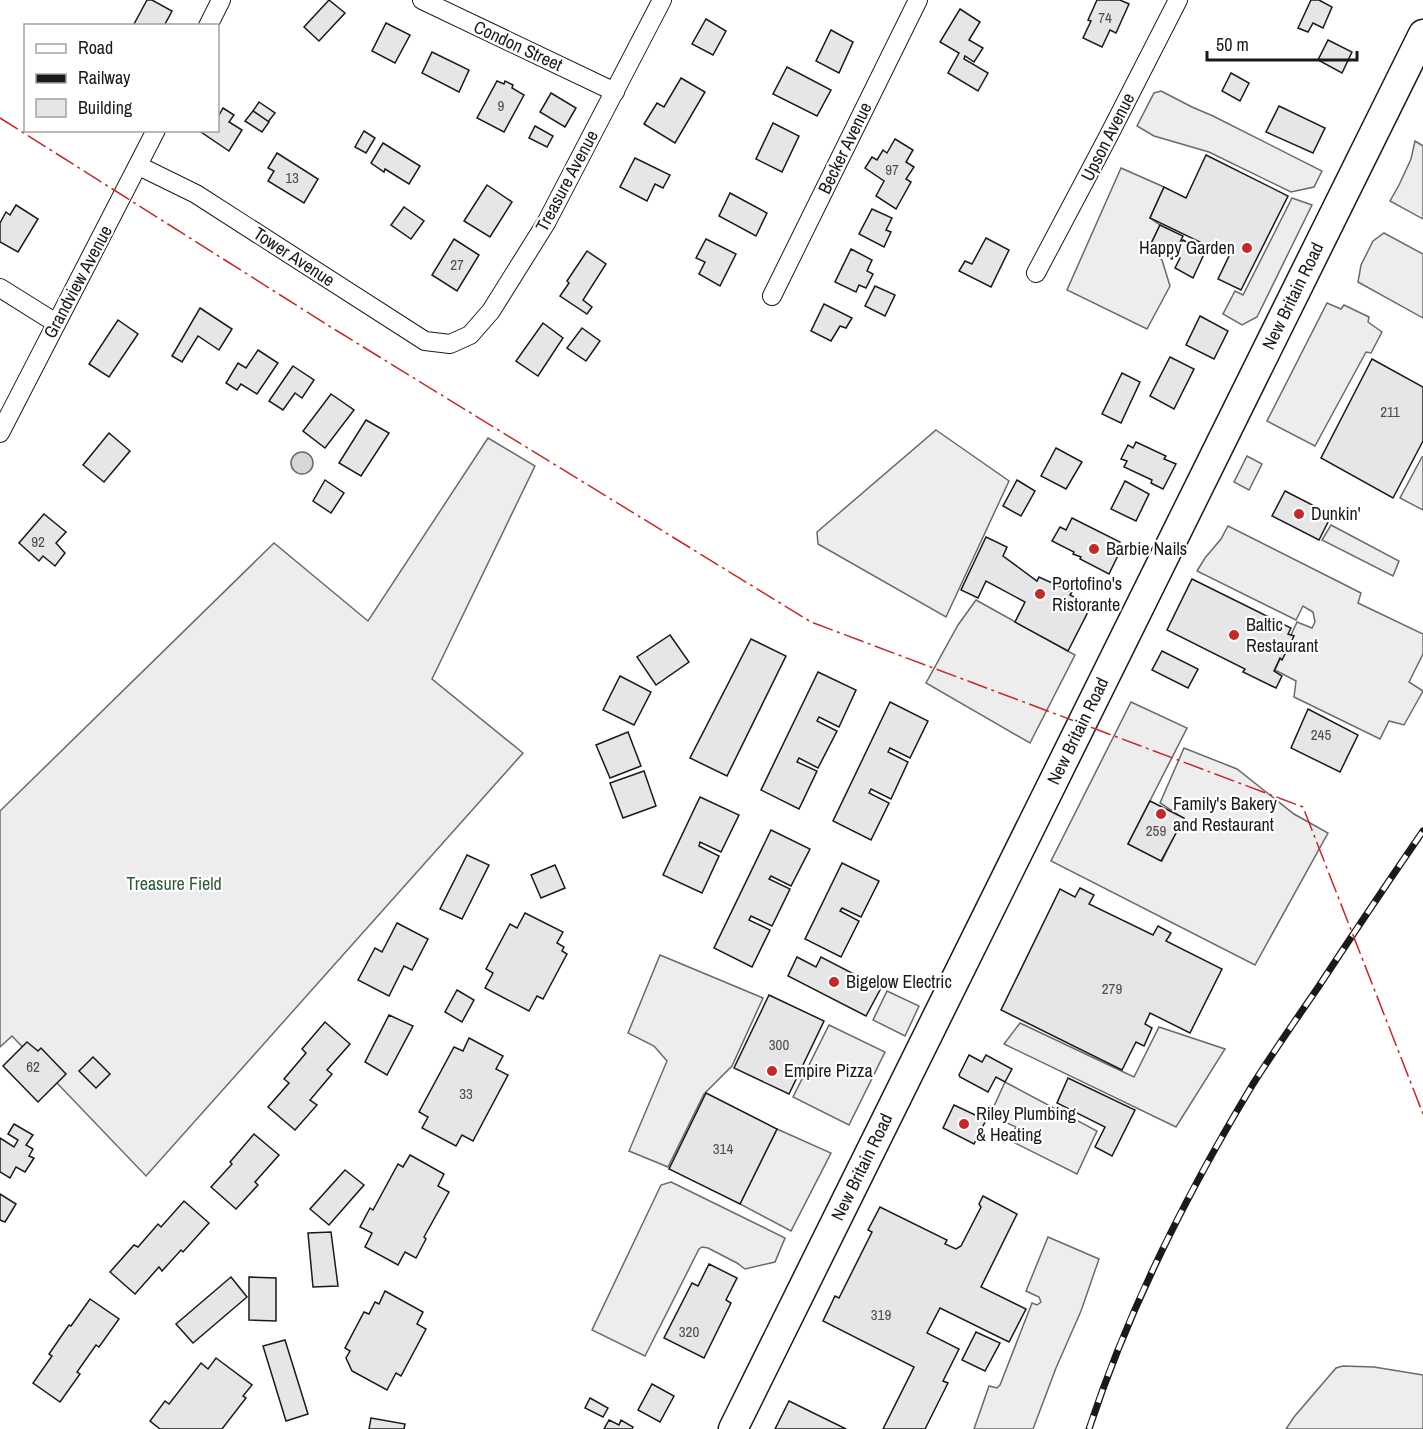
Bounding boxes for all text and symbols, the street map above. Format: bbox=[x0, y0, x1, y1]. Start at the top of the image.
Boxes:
house number: 74 bbox=[1098, 7, 1112, 28]
street label: Condon Street bbox=[470, 14, 567, 77]
legend bbox=[24, 24, 219, 132]
scale bar bbox=[1207, 24, 1357, 62]
text: 50 m bbox=[1216, 32, 1249, 57]
text: Road bbox=[78, 35, 113, 60]
text: Railway bbox=[78, 65, 131, 90]
street label: Upson Avenue bbox=[1075, 88, 1140, 185]
text: Building bbox=[78, 95, 133, 120]
house number: 9 bbox=[498, 95, 505, 116]
street label: Becker Avenue bbox=[812, 98, 877, 198]
street label: Treasure Avenue bbox=[529, 126, 604, 236]
house number: 97 bbox=[885, 159, 899, 180]
house number: 13 bbox=[285, 167, 299, 188]
street label: Grandview Avenue bbox=[37, 221, 118, 343]
street label: Tower Avenue bbox=[249, 221, 340, 292]
place label: Happy Garden bbox=[1139, 235, 1235, 260]
street label: New Britain Road bbox=[1256, 238, 1329, 354]
marker: Happy Garden bbox=[1240, 241, 1254, 255]
house number: 27 bbox=[450, 254, 464, 275]
house number: 211 bbox=[1380, 401, 1400, 422]
place label: Dunkin' bbox=[1311, 501, 1361, 526]
marker: Dunkin' bbox=[1292, 507, 1306, 521]
house number: 92 bbox=[31, 531, 45, 552]
place label: Barbie Nails bbox=[1106, 536, 1187, 561]
marker: Barbie Nails bbox=[1087, 542, 1101, 556]
place label: Portofino's Ristorante bbox=[1052, 571, 1122, 617]
marker: Portofino's Ristorante bbox=[1033, 587, 1047, 601]
place label: Baltic Restaurant bbox=[1246, 612, 1318, 658]
marker: Baltic Restaurant bbox=[1227, 628, 1241, 642]
street label: New Britain Road bbox=[1041, 673, 1114, 789]
house number: 245 bbox=[1311, 724, 1331, 745]
place label: Family's Bakery and Restaurant bbox=[1173, 791, 1277, 837]
marker: Family's Bakery and Restaurant bbox=[1154, 807, 1168, 821]
house number: 259 bbox=[1146, 820, 1166, 841]
park label: Treasure Field bbox=[126, 871, 222, 896]
place label: Bigelow Electric bbox=[846, 969, 952, 994]
marker: Bigelow Electric bbox=[827, 975, 841, 989]
house number: 279 bbox=[1102, 978, 1122, 999]
house number: 300 bbox=[769, 1034, 789, 1055]
house number: 62 bbox=[26, 1056, 40, 1077]
place label: Empire Pizza bbox=[784, 1058, 873, 1083]
marker: Empire Pizza bbox=[765, 1064, 779, 1078]
house number: 33 bbox=[459, 1083, 473, 1104]
place label: Riley Plumbing & Heating bbox=[976, 1101, 1077, 1147]
street label: New Britain Road bbox=[825, 1109, 898, 1225]
marker: Riley Plumbing & Heating bbox=[957, 1117, 971, 1131]
house number: 314 bbox=[713, 1138, 733, 1159]
house number: 319 bbox=[871, 1304, 891, 1325]
house number: 320 bbox=[679, 1321, 699, 1342]

